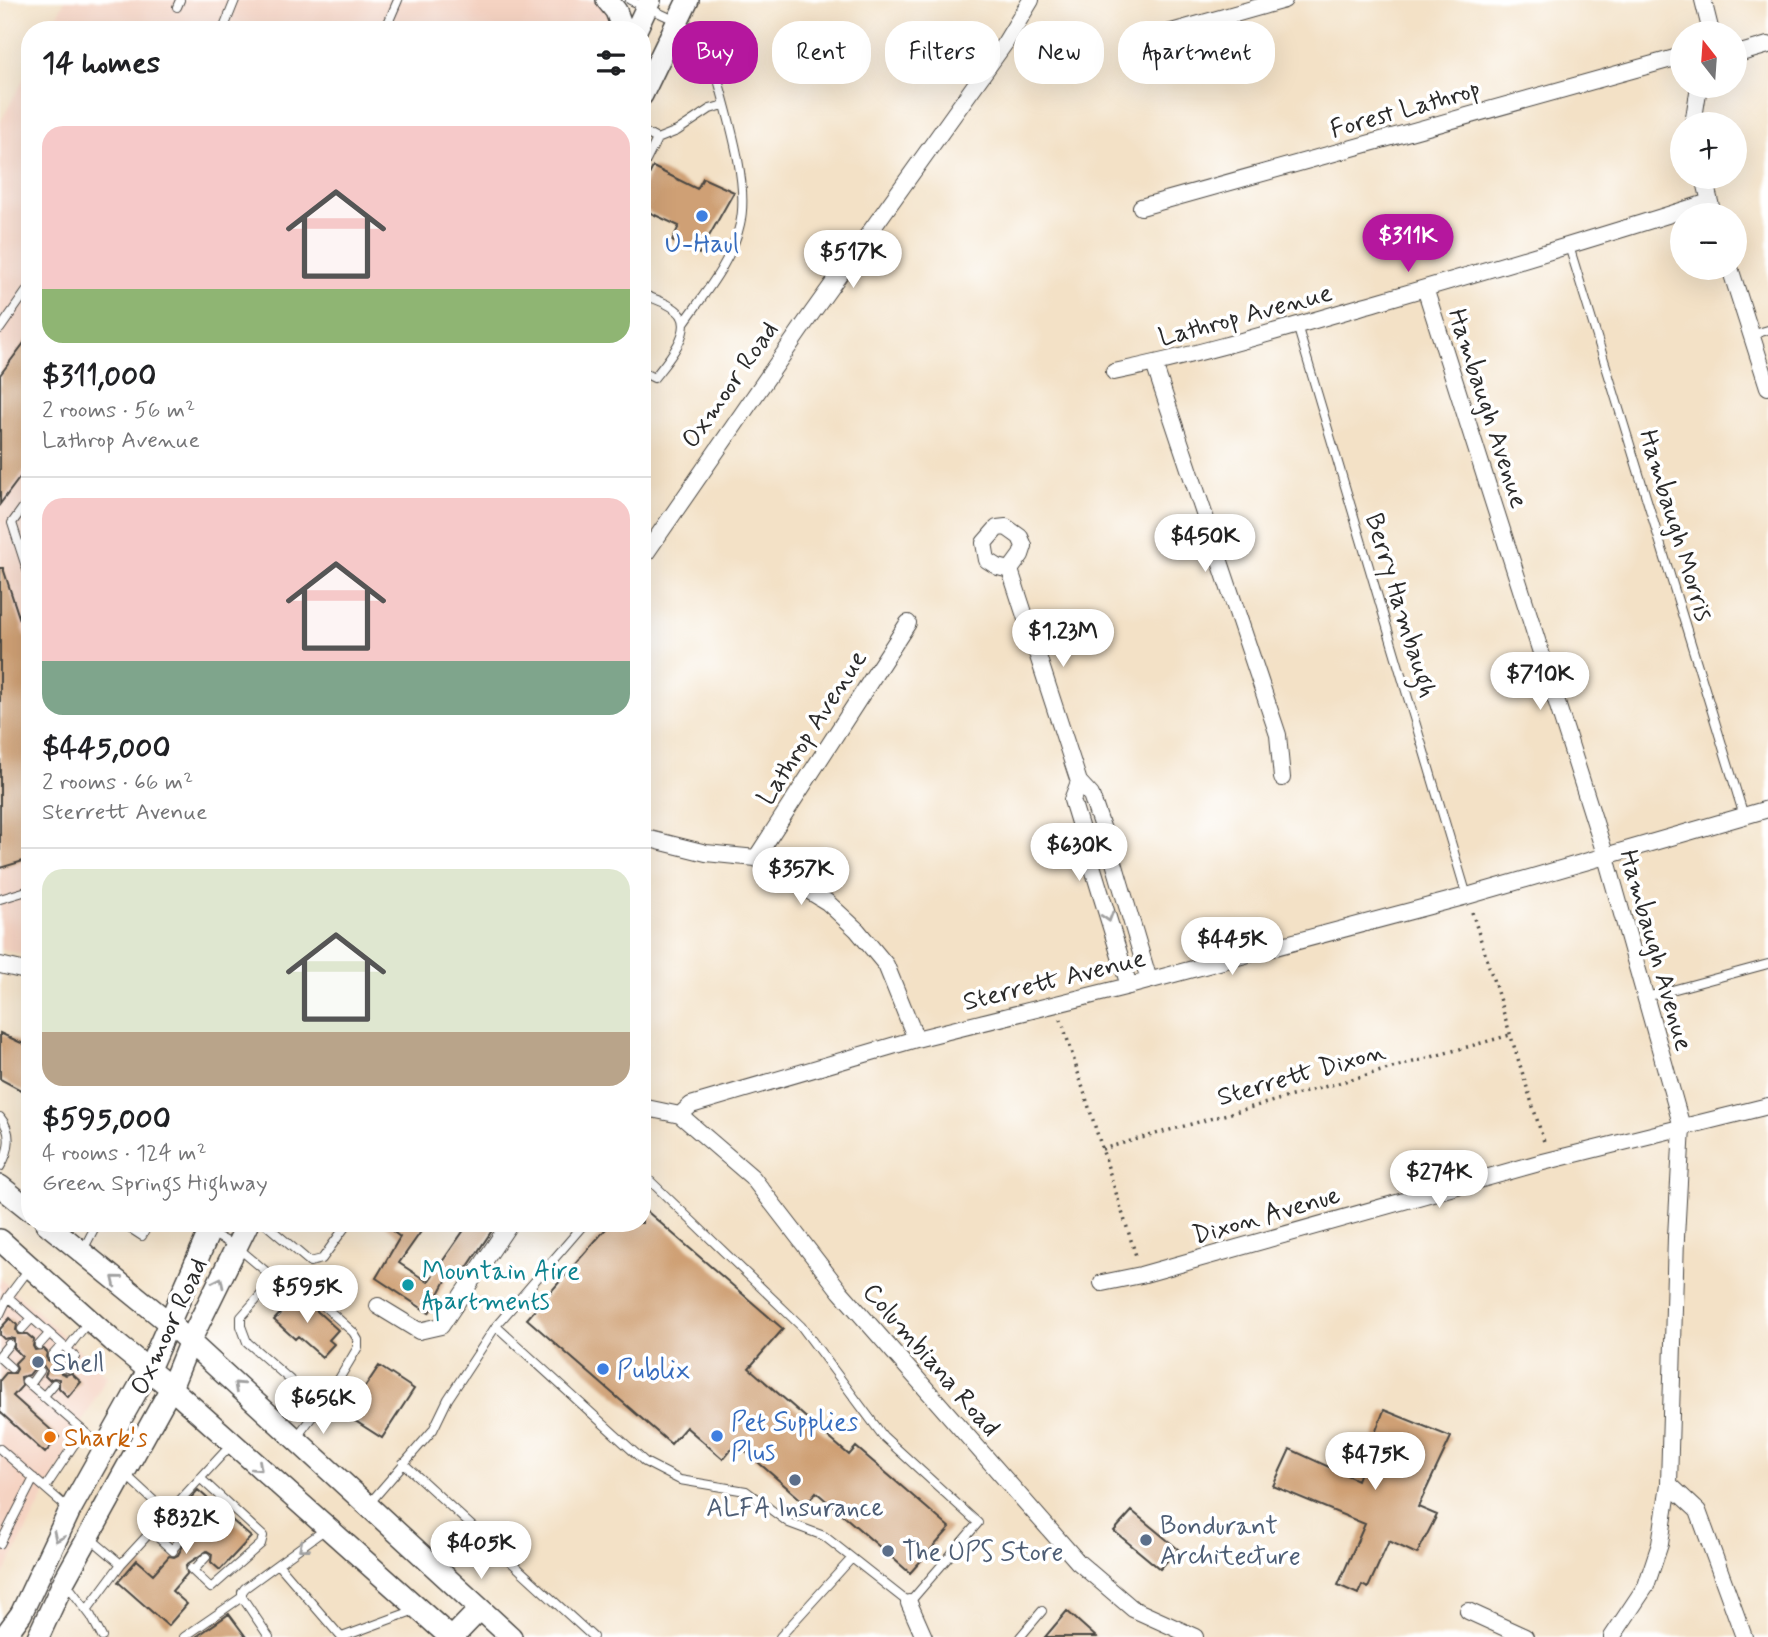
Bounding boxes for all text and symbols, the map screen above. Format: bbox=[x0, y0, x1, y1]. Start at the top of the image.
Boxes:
chip: Buy bbox=[672, 21, 758, 84]
chip: Rent bbox=[772, 21, 871, 84]
chip: Filters bbox=[885, 21, 1000, 84]
chip: New bbox=[1014, 21, 1104, 84]
chip: Apartment bbox=[1118, 21, 1275, 84]
north arrow bbox=[1670, 21, 1746, 98]
map controls bbox=[1670, 21, 1747, 280]
text: 14 homes bbox=[42, 44, 160, 83]
icon: filters bbox=[592, 44, 630, 82]
street label: Forest Lathrop bbox=[1326, 72, 1485, 148]
button: + bbox=[1670, 112, 1747, 189]
icon: home bbox=[273, 171, 399, 297]
button: − bbox=[1670, 203, 1747, 280]
marker: U-Haul bbox=[694, 208, 710, 224]
pin: $311K bbox=[1359, 215, 1457, 274]
text: $311K bbox=[1379, 222, 1438, 252]
place label: U-Haul bbox=[665, 228, 739, 262]
pin: $517K bbox=[804, 230, 902, 290]
text: $517K bbox=[820, 238, 886, 268]
street label: Lathrop Avenue bbox=[1155, 276, 1336, 355]
street label: Hambaugh Avenue bbox=[1439, 305, 1535, 513]
street label: Oxmoor Road bbox=[674, 315, 787, 455]
text: $311,000 bbox=[42, 357, 156, 396]
text: 2 rooms · 56 m² bbox=[42, 396, 195, 426]
text: Lathrop Avenue bbox=[42, 426, 200, 456]
street label: Hambaugh Morris bbox=[1630, 426, 1720, 625]
street label: Berry Hambaugh bbox=[1353, 509, 1444, 703]
pin: $450K bbox=[1156, 514, 1254, 574]
text: $450K bbox=[1170, 522, 1240, 552]
icon: home bbox=[273, 543, 399, 669]
pin: $1.23M bbox=[1006, 610, 1120, 669]
text: $1.23M bbox=[1028, 617, 1098, 647]
street label: Lathrop Avenue bbox=[750, 644, 876, 812]
pin: $710K bbox=[1491, 652, 1589, 712]
text: $710K bbox=[1506, 660, 1574, 690]
text: $445,000 bbox=[42, 729, 170, 768]
text: 2 rooms · 66 m² bbox=[42, 768, 193, 798]
text: Sterrett Avenue bbox=[42, 798, 207, 828]
pin: $630K bbox=[1030, 824, 1128, 883]
text: $630K bbox=[1046, 831, 1112, 861]
street label: Hambaugh Avenue bbox=[1610, 846, 1700, 1055]
pin: $357K bbox=[752, 848, 850, 907]
text: $357K bbox=[768, 855, 834, 885]
one-way arrow bbox=[1100, 910, 1114, 922]
icon: home bbox=[273, 914, 399, 1040]
pin: $445K bbox=[1183, 918, 1281, 977]
text: $445K bbox=[1197, 925, 1267, 955]
street label: Sterrett Avenue bbox=[960, 942, 1149, 1020]
street label: Sterrett Dixon bbox=[1213, 1035, 1390, 1115]
text: $595,000 bbox=[42, 1100, 171, 1139]
text: 4 rooms · 124 m² bbox=[42, 1139, 207, 1169]
pin: $274K bbox=[1390, 1150, 1488, 1210]
text: $274K bbox=[1406, 1158, 1472, 1188]
text: Green Springs Highway bbox=[42, 1169, 268, 1199]
street label: Dixon Avenue bbox=[1189, 1179, 1344, 1253]
street label: Oxmoor Road bbox=[123, 1253, 216, 1401]
place label: Mountain Aire Apartments bbox=[422, 1255, 580, 1322]
pin: $595K bbox=[258, 1266, 356, 1325]
text: $595K bbox=[272, 1273, 342, 1303]
one-way arrow bbox=[112, 1275, 124, 1288]
street label: Columbiana Road bbox=[854, 1276, 1007, 1444]
one-way arrow bbox=[211, 1277, 225, 1289]
marker: Mountain Aire Apartments bbox=[400, 1277, 416, 1293]
place label: Shell bbox=[52, 1347, 104, 1381]
marker: Shell bbox=[30, 1354, 46, 1370]
place label: Publix bbox=[617, 1354, 690, 1388]
marker: Publix bbox=[595, 1361, 611, 1377]
pin: $656K bbox=[274, 1376, 372, 1436]
one-way arrow bbox=[233, 1382, 246, 1394]
text: $656K bbox=[291, 1384, 355, 1414]
place label: Pet Supplies Plus bbox=[731, 1406, 858, 1470]
place label: Shark's bbox=[64, 1422, 148, 1456]
marker: Pet Supplies Plus bbox=[709, 1428, 725, 1444]
marker: Shark's bbox=[42, 1429, 58, 1445]
pin: $475K bbox=[1326, 1432, 1424, 1492]
text: $475K bbox=[1341, 1440, 1409, 1470]
one-way arrow bbox=[250, 1458, 263, 1471]
marker: ALFA Insurance bbox=[787, 1472, 803, 1488]
place label: ALFA Insurance bbox=[706, 1492, 884, 1526]
pin: $832K bbox=[137, 1496, 235, 1556]
text: $832K bbox=[153, 1504, 219, 1534]
place label: Bondurant Architecture bbox=[1160, 1510, 1301, 1574]
pin: $405K bbox=[432, 1522, 530, 1581]
text: $405K bbox=[446, 1529, 516, 1559]
one-way arrow bbox=[52, 1530, 66, 1542]
marker: Bondurant Architecture bbox=[1138, 1532, 1154, 1548]
place label: The UPS Store bbox=[902, 1536, 1063, 1570]
one-way arrow bbox=[298, 1538, 311, 1551]
marker: The UPS Store bbox=[880, 1543, 896, 1559]

